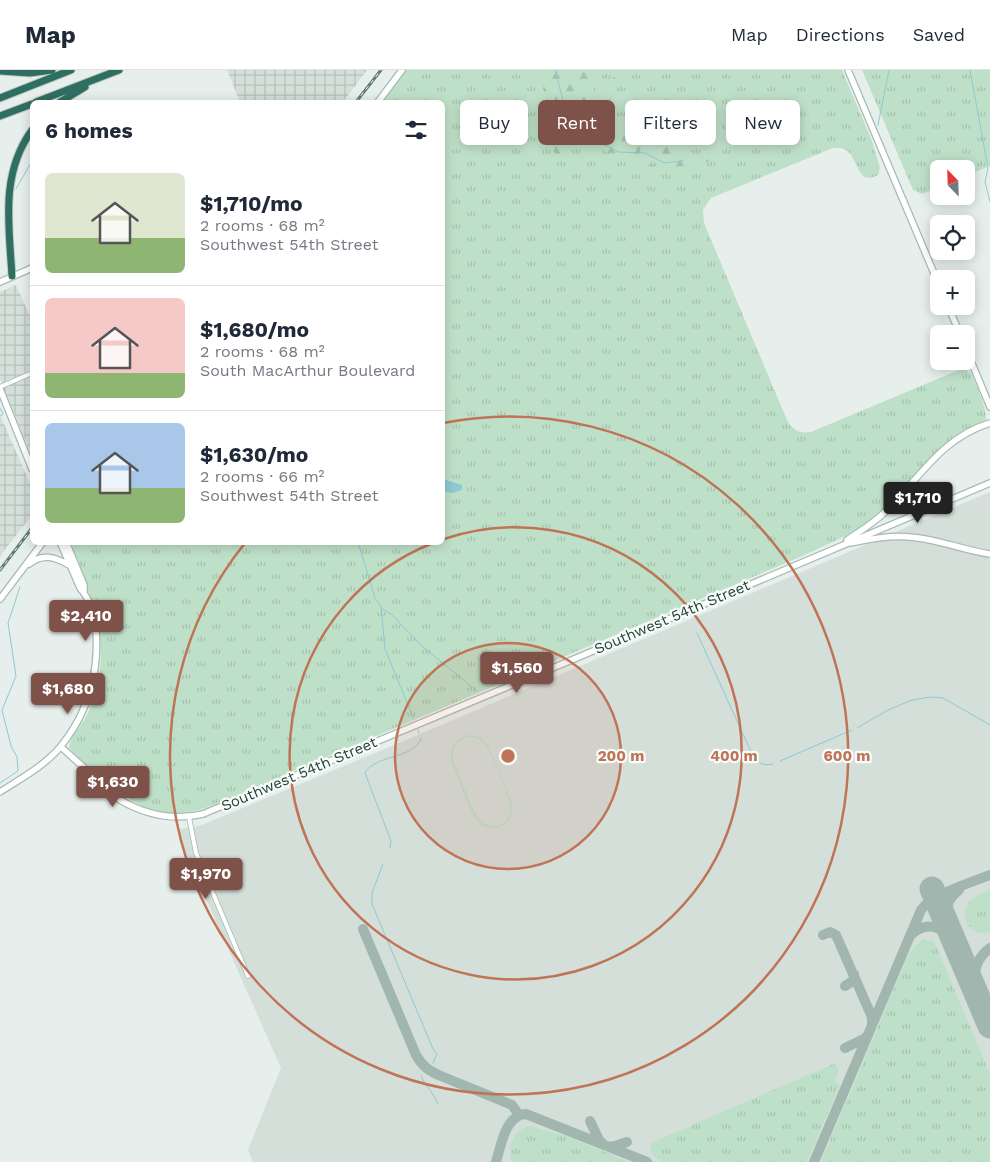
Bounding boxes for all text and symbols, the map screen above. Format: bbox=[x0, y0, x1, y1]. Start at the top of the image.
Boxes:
text: Map bbox=[25, 21, 76, 49]
text: Map bbox=[731, 24, 768, 45]
text: Directions bbox=[796, 24, 885, 45]
text: Saved bbox=[913, 24, 965, 45]
chip: Buy bbox=[460, 100, 528, 145]
chip: Rent bbox=[538, 100, 615, 145]
chip: Filters bbox=[625, 100, 716, 145]
chip: New bbox=[726, 100, 800, 145]
icon: filters bbox=[402, 116, 430, 144]
text: 6 homes bbox=[45, 118, 133, 143]
north arrow bbox=[930, 160, 975, 205]
map controls bbox=[930, 160, 975, 370]
text: $1,710/mo bbox=[200, 191, 303, 216]
icon: home bbox=[85, 193, 145, 253]
button: locate bbox=[930, 215, 975, 260]
text: 2 rooms · 68 m² bbox=[200, 216, 325, 235]
text: Southwest 54th Street bbox=[200, 235, 378, 254]
button: + bbox=[930, 270, 975, 315]
text: $1,680/mo bbox=[200, 317, 309, 342]
icon: home bbox=[85, 318, 145, 378]
button: − bbox=[930, 325, 975, 370]
text: 2 rooms · 68 m² bbox=[200, 342, 325, 361]
text: South MacArthur Boulevard bbox=[200, 361, 415, 380]
text: $1,630/mo bbox=[200, 442, 308, 467]
icon: home bbox=[85, 443, 145, 503]
text: 2 rooms · 66 m² bbox=[200, 467, 324, 486]
pin: $1,710 bbox=[877, 482, 959, 524]
text: Southwest 54th Street bbox=[200, 486, 378, 505]
text: $1,710 bbox=[895, 488, 941, 507]
street label: Southwest 54th Street bbox=[591, 576, 753, 658]
pin: $2,410 bbox=[45, 600, 127, 642]
text: $2,410 bbox=[60, 606, 112, 625]
pin: $1,560 bbox=[476, 652, 558, 694]
text: $1,560 bbox=[491, 658, 543, 677]
pin: $1,680 bbox=[27, 672, 109, 715]
text: $1,680 bbox=[42, 679, 94, 698]
street label: Southwest 54th Street bbox=[218, 733, 380, 815]
centre of rings bbox=[499, 747, 517, 765]
text: 200 m bbox=[598, 747, 644, 765]
text: 400 m bbox=[710, 747, 758, 765]
text: 600 m bbox=[824, 747, 870, 765]
pin: $1,630 bbox=[72, 766, 154, 808]
text: $1,630 bbox=[87, 772, 139, 791]
pin: $1,970 bbox=[165, 858, 247, 900]
text: $1,970 bbox=[181, 864, 231, 883]

